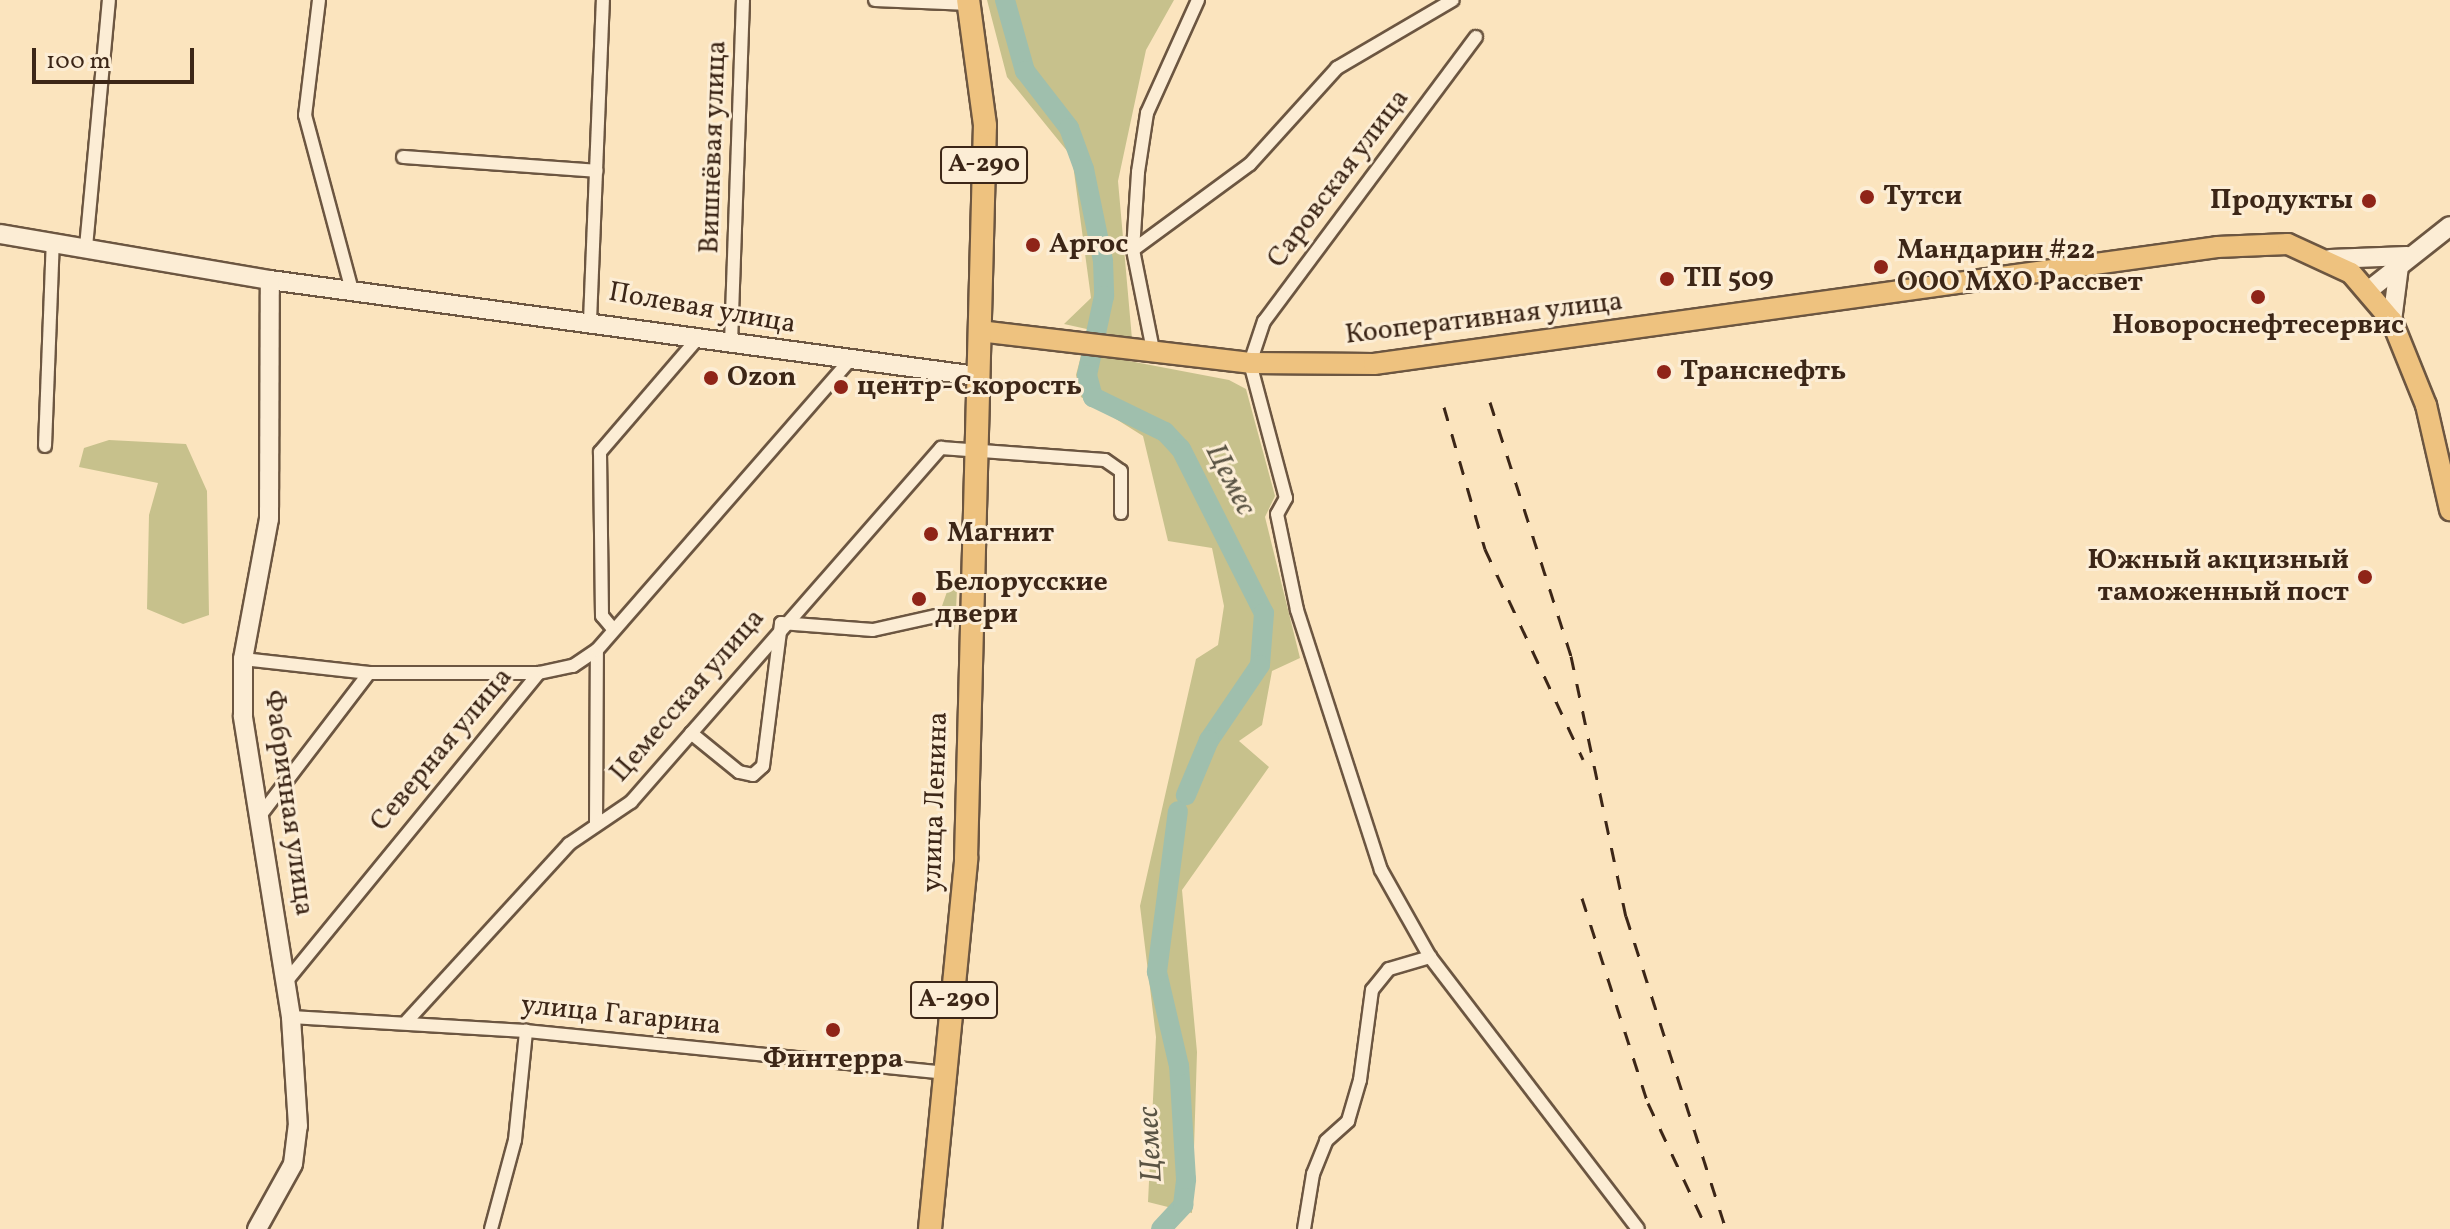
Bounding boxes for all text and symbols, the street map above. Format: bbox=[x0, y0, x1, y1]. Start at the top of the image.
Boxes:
scale bar bbox=[36, 32, 198, 82]
street label: Вишнёвая улица bbox=[693, 39, 735, 255]
text: 100 m bbox=[46, 45, 111, 79]
street label: Саровская улица bbox=[1261, 83, 1417, 275]
road number: А-290 bbox=[940, 143, 1028, 187]
place label: Тутси bbox=[1883, 180, 1962, 214]
place label: Продукты bbox=[2210, 184, 2353, 218]
marker: Тутси bbox=[1858, 188, 1876, 206]
marker: Продукты bbox=[2360, 192, 2378, 210]
place label: Аргос bbox=[1049, 228, 1128, 262]
place label: Мандарин #22 ООО МХО Рассвет bbox=[1897, 234, 2143, 300]
marker: Аргос bbox=[1024, 236, 1042, 254]
marker: Мандарин #22 ООО МХО Рассвет bbox=[1872, 258, 1890, 276]
place label: ТП 509 bbox=[1683, 262, 1774, 296]
marker: ТП 509 bbox=[1658, 270, 1676, 288]
street label: Полевая улица bbox=[605, 276, 799, 342]
street label: Кооперативная улица bbox=[1343, 285, 1625, 353]
marker: Новороснефтесервис bbox=[2249, 288, 2267, 306]
place label: Новороснефтесервис bbox=[2112, 309, 2404, 343]
place label: Транснефть bbox=[1680, 355, 1846, 389]
place label: Ozon bbox=[727, 361, 797, 395]
marker: Транснефть bbox=[1655, 363, 1673, 381]
marker: Ozon bbox=[702, 369, 720, 387]
place label: центр-Скорость bbox=[857, 370, 1082, 404]
marker: центр-Скорость bbox=[832, 378, 850, 396]
water label: Цемес bbox=[1197, 438, 1263, 522]
place label: Магнит bbox=[947, 517, 1054, 551]
marker: Магнит bbox=[922, 525, 940, 543]
place label: Южный акцизный таможенный пост bbox=[2087, 544, 2349, 610]
place label: Белорусские двери bbox=[935, 566, 1108, 632]
marker: Южный акцизный таможенный пост bbox=[2356, 568, 2374, 586]
marker: Белорусские двери bbox=[910, 590, 928, 608]
street label: Цемесская улица bbox=[603, 602, 773, 790]
street label: Северная улица bbox=[364, 661, 520, 839]
street label: Фабричная улица bbox=[255, 687, 321, 919]
street label: улица Ленина bbox=[916, 711, 956, 893]
road number: А-290 bbox=[910, 978, 998, 1022]
street label: улица Гагарина bbox=[519, 989, 723, 1043]
marker: Финтерра bbox=[824, 1021, 842, 1039]
place label: Финтерра bbox=[763, 1043, 903, 1077]
water label: Цемес bbox=[1131, 1105, 1171, 1183]

